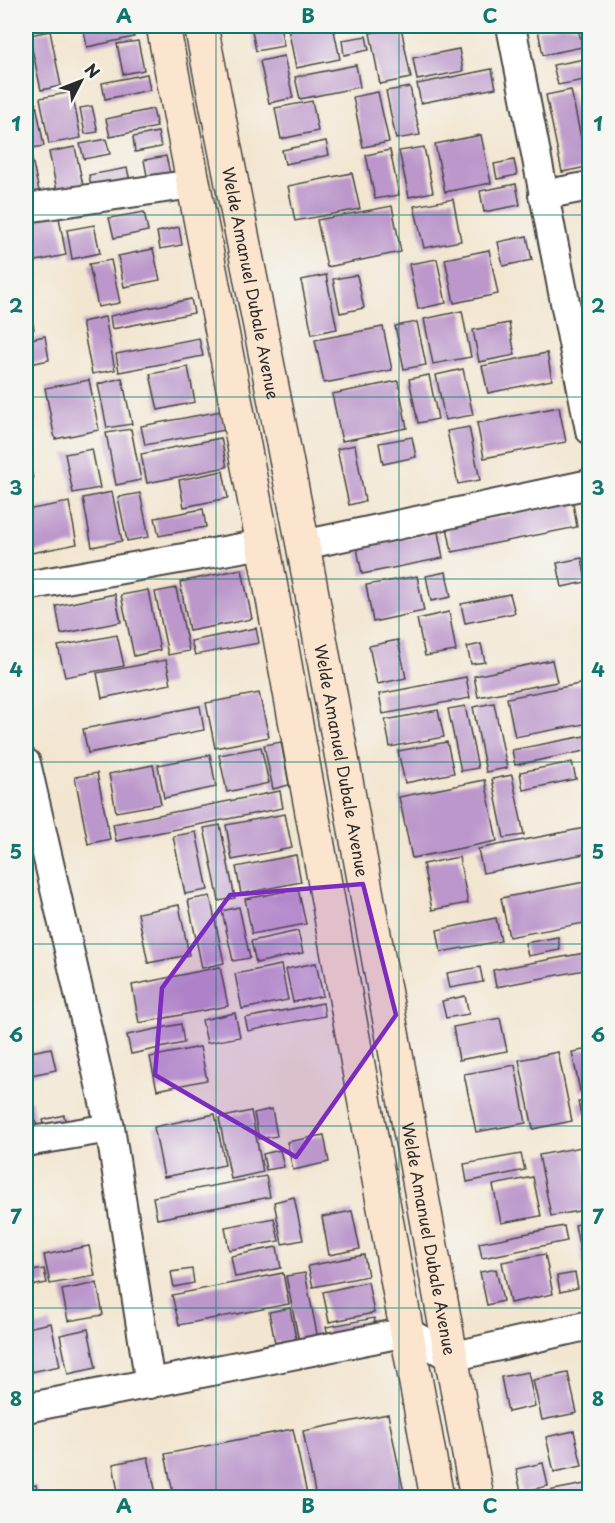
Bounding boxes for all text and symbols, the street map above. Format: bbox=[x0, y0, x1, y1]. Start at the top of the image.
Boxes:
text: A bbox=[116, 0, 132, 30]
text: B bbox=[301, 0, 315, 30]
text: C bbox=[482, 0, 498, 30]
north arrow bbox=[51, 51, 111, 111]
text: N bbox=[80, 58, 106, 83]
text: 1 bbox=[11, 108, 21, 138]
text: 1 bbox=[593, 108, 603, 138]
street label: Welde Amanuel Dubale Avenue bbox=[217, 165, 286, 402]
text: 2 bbox=[9, 290, 23, 320]
text: 2 bbox=[591, 290, 605, 320]
text: 3 bbox=[9, 472, 23, 502]
text: 3 bbox=[591, 472, 605, 502]
street label: Welde Amanuel Dubale Avenue bbox=[309, 642, 375, 879]
text: 4 bbox=[9, 654, 23, 684]
text: 4 bbox=[591, 654, 605, 684]
text: 5 bbox=[10, 836, 22, 866]
text: 5 bbox=[592, 836, 604, 866]
text: 6 bbox=[9, 1019, 23, 1049]
text: 6 bbox=[591, 1019, 605, 1049]
street label: Welde Amanuel Dubale Avenue bbox=[397, 1120, 463, 1357]
text: 7 bbox=[10, 1201, 22, 1231]
text: 7 bbox=[592, 1201, 604, 1231]
text: 8 bbox=[10, 1383, 22, 1413]
text: 8 bbox=[592, 1383, 604, 1413]
text: A bbox=[116, 1490, 132, 1520]
text: B bbox=[301, 1490, 315, 1520]
text: C bbox=[482, 1490, 498, 1520]

